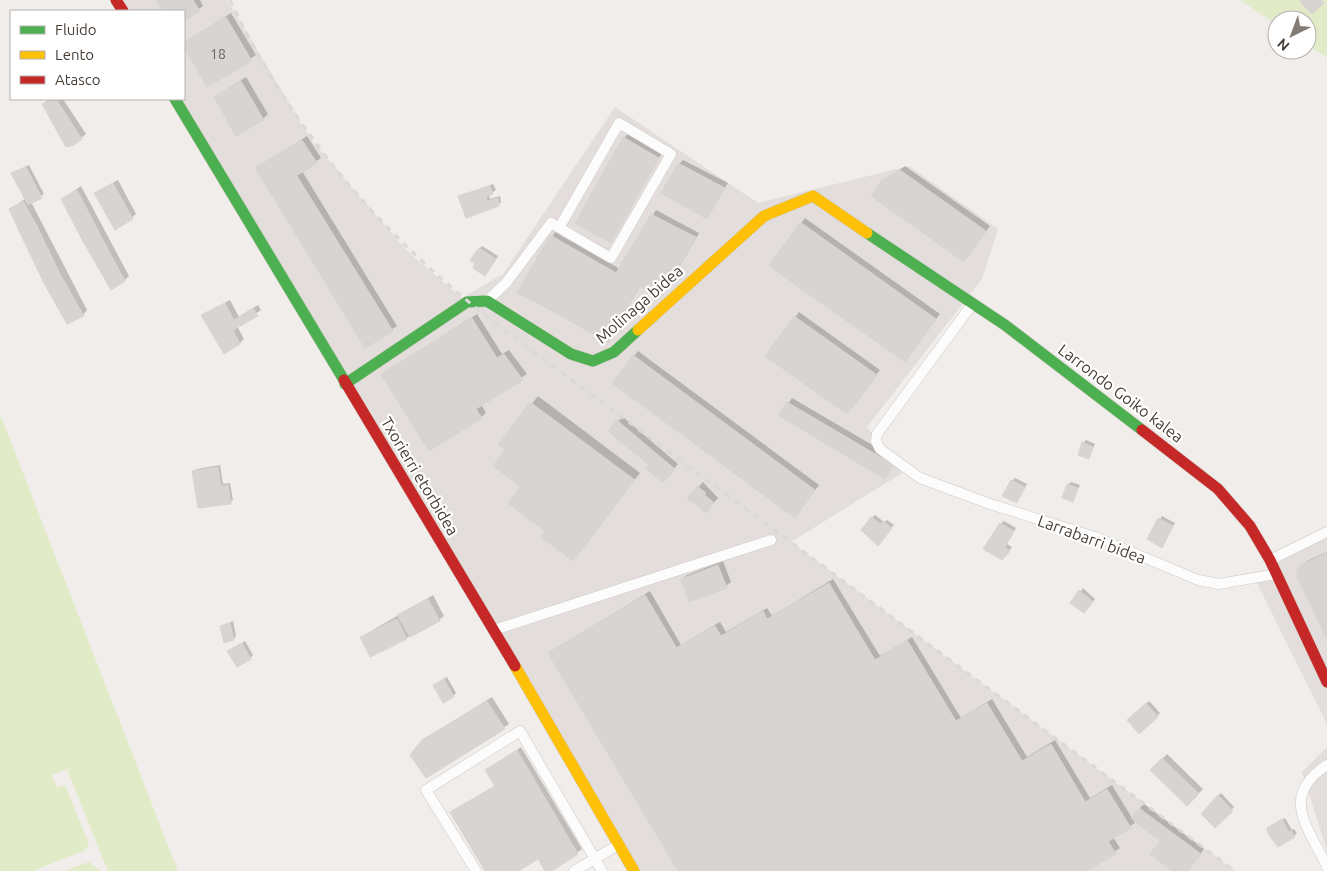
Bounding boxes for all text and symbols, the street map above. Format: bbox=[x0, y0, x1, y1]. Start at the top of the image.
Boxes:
legend bbox=[10, 10, 185, 100]
north arrow bbox=[1267, 10, 1317, 60]
text: Fluido bbox=[55, 21, 97, 38]
text: N bbox=[1274, 35, 1293, 54]
text: Lento bbox=[55, 46, 94, 63]
house number: 18 bbox=[210, 46, 226, 62]
text: Atasco bbox=[55, 71, 101, 88]
street label: Molinaga bidea bbox=[592, 261, 686, 347]
street label: Larrondo Goiko kalea bbox=[1055, 340, 1187, 446]
street label: Txorierri etorbidea bbox=[378, 414, 462, 538]
street label: Larrabarri bidea bbox=[1036, 511, 1148, 567]

